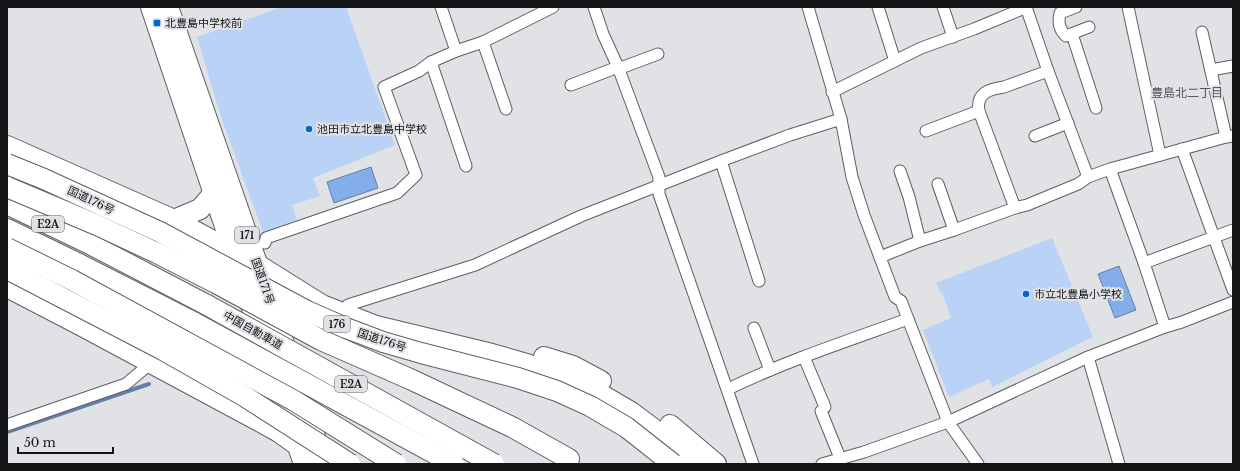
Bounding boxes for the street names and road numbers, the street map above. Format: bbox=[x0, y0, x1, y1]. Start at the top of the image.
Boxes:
street label: 国道176号 bbox=[65, 183, 117, 217]
road number: E2A bbox=[32, 216, 64, 232]
road number: 171 bbox=[235, 227, 259, 243]
street label: 国道171号 bbox=[249, 256, 277, 306]
street label: 中国自動車道 bbox=[221, 308, 285, 352]
road number: 176 bbox=[324, 316, 350, 332]
street label: 国道176号 bbox=[356, 326, 408, 354]
road number: E2A bbox=[335, 376, 367, 392]

